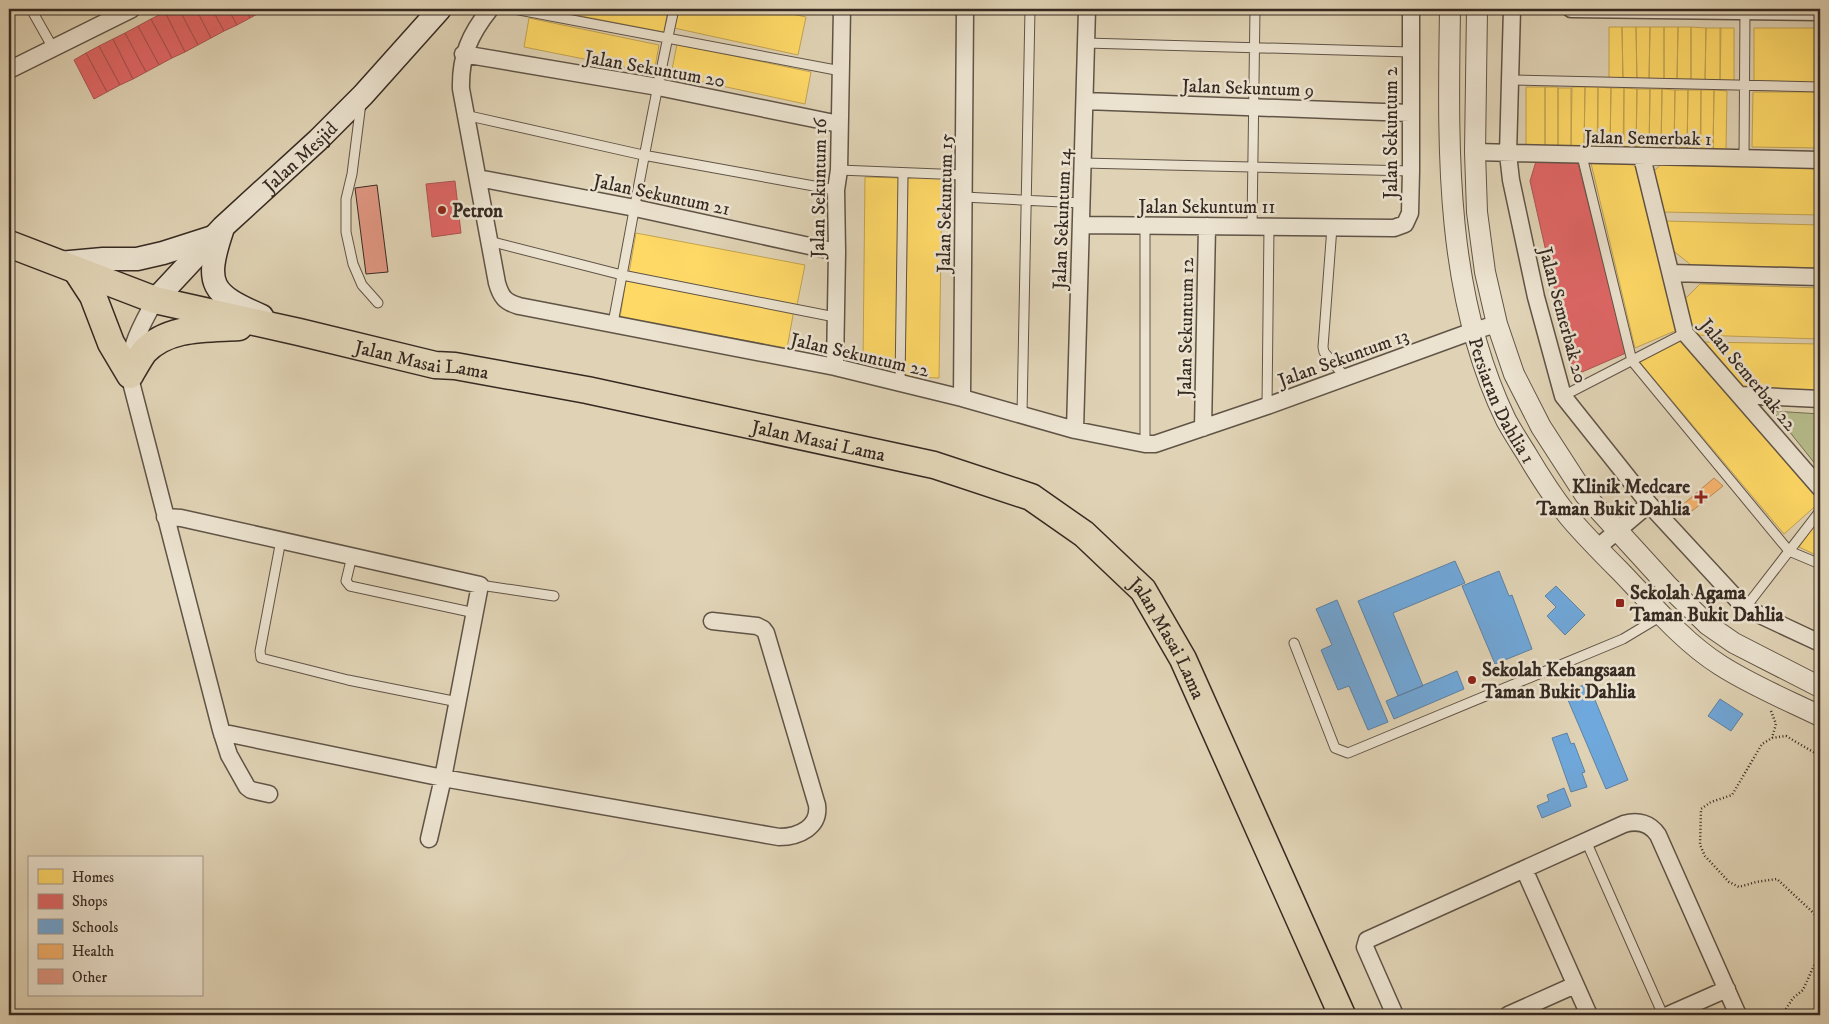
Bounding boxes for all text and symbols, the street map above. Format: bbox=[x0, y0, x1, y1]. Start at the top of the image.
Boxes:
street label: Jalan Sekuntum 20 bbox=[581, 45, 727, 93]
street label: Jalan Sekuntum 2 bbox=[1380, 66, 1403, 201]
street label: Jalan Sekuntum 9 bbox=[1179, 75, 1314, 102]
street label: Jalan Mesjid bbox=[257, 117, 343, 199]
street label: Jalan Sekuntum 16 bbox=[807, 117, 832, 260]
street label: Jalan Semerbak 1 bbox=[1582, 126, 1712, 151]
street label: Jalan Sekuntum 15 bbox=[933, 133, 958, 275]
street label: Jalan Sekuntum 14 bbox=[1048, 147, 1076, 292]
street label: Jalan Sekuntum 21 bbox=[589, 169, 732, 221]
street label: Jalan Sekuntum 11 bbox=[1137, 196, 1275, 219]
place label: Petron bbox=[452, 200, 504, 223]
marker: Petron bbox=[436, 204, 448, 216]
street label: Jalan Semerbak 20 bbox=[1533, 243, 1592, 386]
street label: Jalan Sekuntum 12 bbox=[1174, 257, 1199, 399]
street label: Jalan Semerbak 22 bbox=[1693, 313, 1802, 436]
street label: Jalan Sekuntum 13 bbox=[1273, 324, 1412, 393]
street label: Jalan Sekuntum 22 bbox=[786, 328, 932, 383]
street label: Persiaran Dahlia 1 bbox=[1463, 335, 1540, 468]
street label: Jalan Masai Lama bbox=[350, 336, 490, 385]
street label: Jalan Masai Lama bbox=[747, 415, 887, 467]
place label: Klinik Medcare Taman Bukit Dahlia bbox=[1535, 476, 1691, 521]
marker: Klinik Medcare Taman Bukit Dahlia bbox=[1694, 490, 1708, 504]
street label: Jalan Masai Lama bbox=[1122, 572, 1209, 703]
place label: Sekolah Agama Taman Bukit Dahlia bbox=[1629, 582, 1785, 627]
marker: Sekolah Agama Taman Bukit Dahlia bbox=[1614, 597, 1626, 609]
place label: Sekolah Kebangsaan Taman Bukit Dahlia bbox=[1481, 659, 1637, 704]
marker: Sekolah Kebangsaan Taman Bukit Dahlia bbox=[1466, 674, 1478, 686]
legend bbox=[28, 856, 202, 996]
text: Homes bbox=[72, 868, 114, 887]
text: Shops bbox=[72, 892, 108, 911]
text: Schools bbox=[72, 918, 118, 937]
text: Health bbox=[72, 942, 114, 961]
text: Other bbox=[72, 968, 107, 987]

